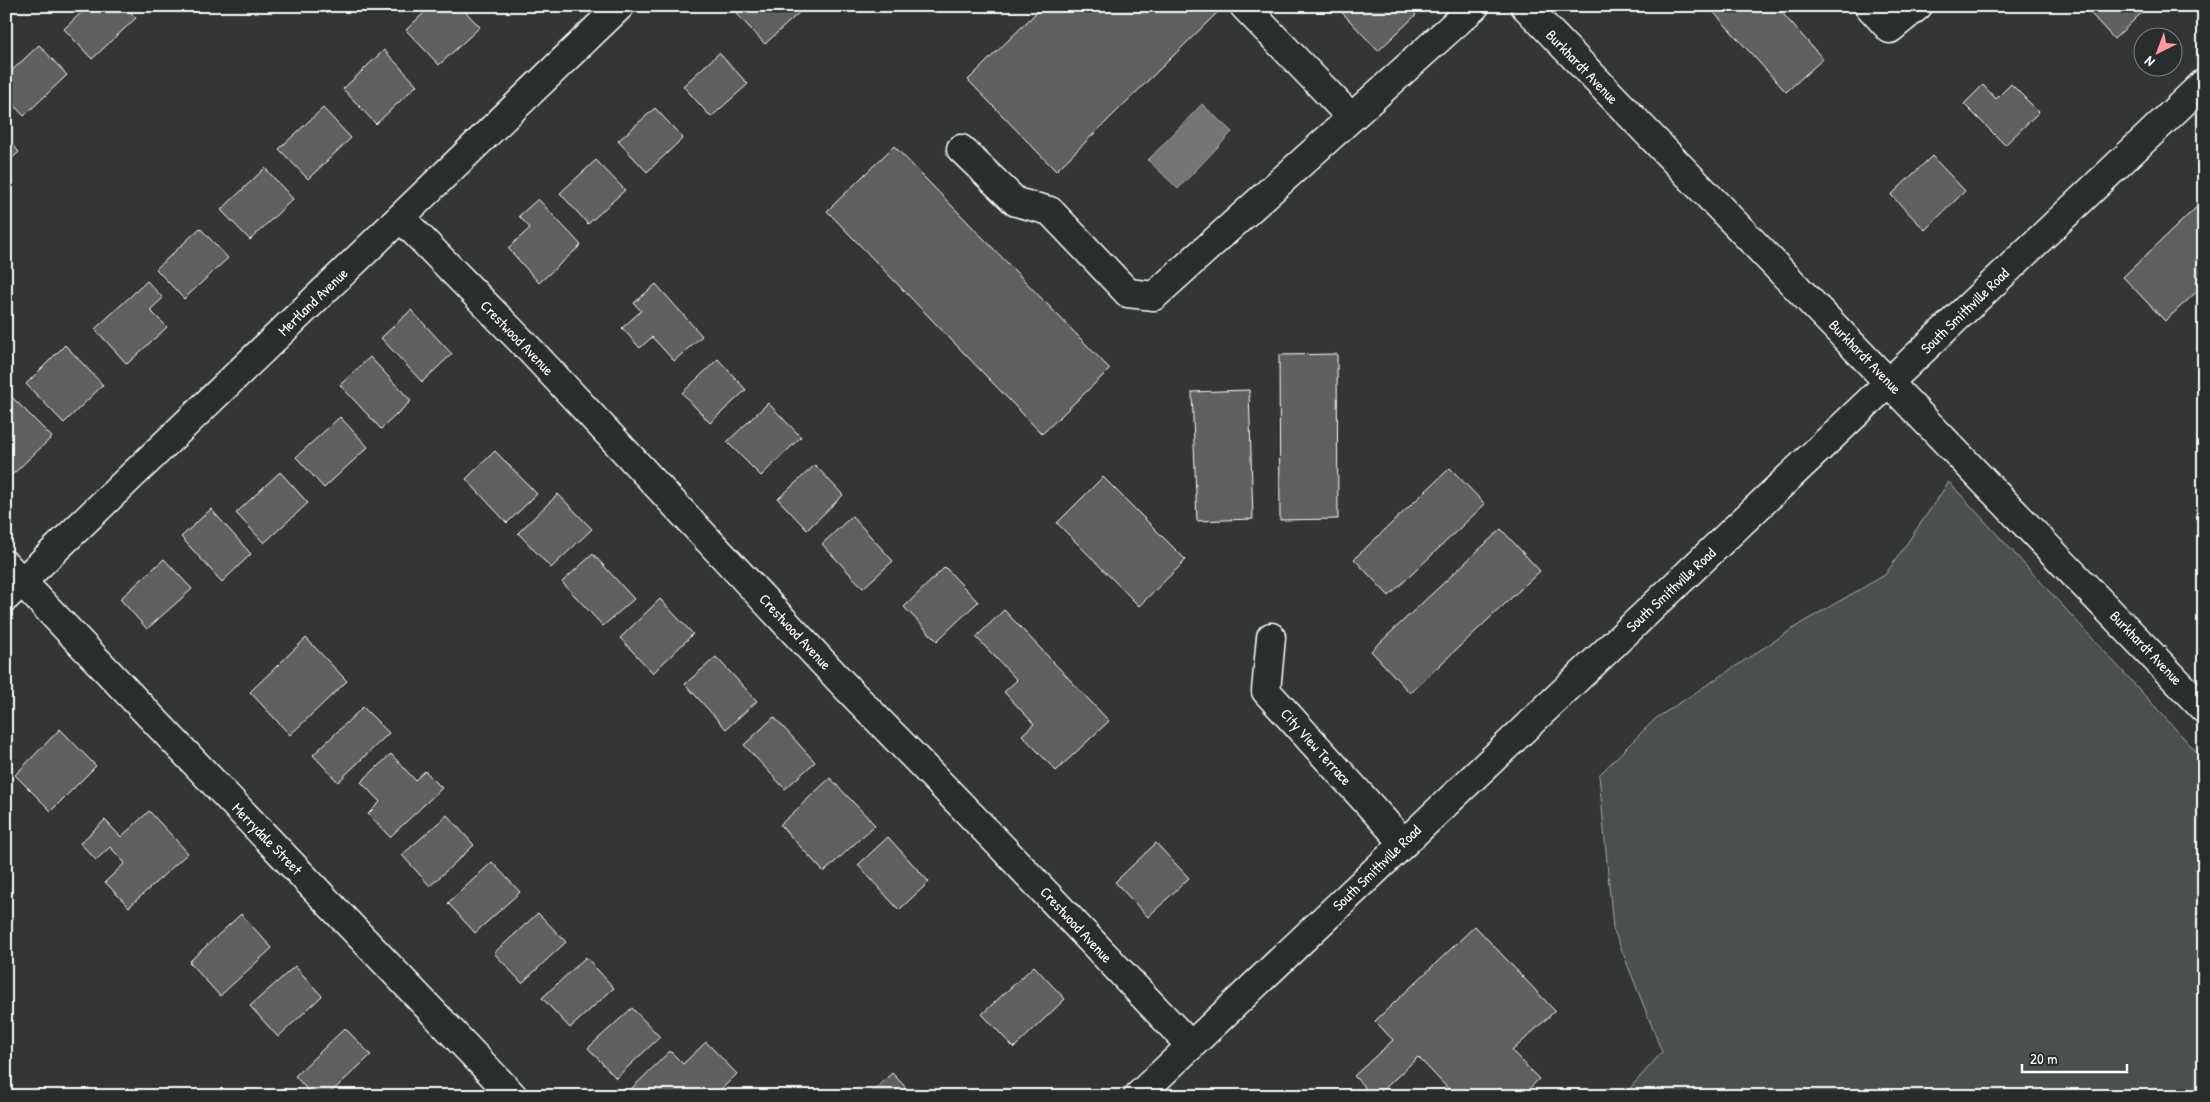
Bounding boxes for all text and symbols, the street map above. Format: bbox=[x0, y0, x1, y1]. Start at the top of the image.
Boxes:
street label: Burkhardt Avenue bbox=[1541, 25, 1623, 109]
north arrow bbox=[2132, 28, 2182, 78]
text: N bbox=[2139, 52, 2158, 72]
street label: Mertland Avenue bbox=[273, 263, 352, 340]
street label: South Smithville Road bbox=[1916, 263, 2014, 358]
street label: Crestwood Avenue bbox=[476, 295, 559, 380]
street label: Burkhardt Avenue bbox=[1824, 315, 1906, 399]
street label: South Smithville Road bbox=[1621, 542, 1720, 637]
street label: Crestwood Avenue bbox=[755, 589, 836, 674]
street label: Burkhardt Avenue bbox=[2105, 606, 2187, 690]
street label: City View Terrace bbox=[1276, 704, 1357, 790]
street label: Merrydale Street bbox=[228, 798, 308, 880]
street label: South Smithville Road bbox=[1328, 820, 1426, 915]
street label: Crestwood Avenue bbox=[1036, 882, 1117, 967]
scale bar bbox=[2022, 1042, 2128, 1074]
text: 20 m bbox=[2030, 1048, 2057, 1069]

